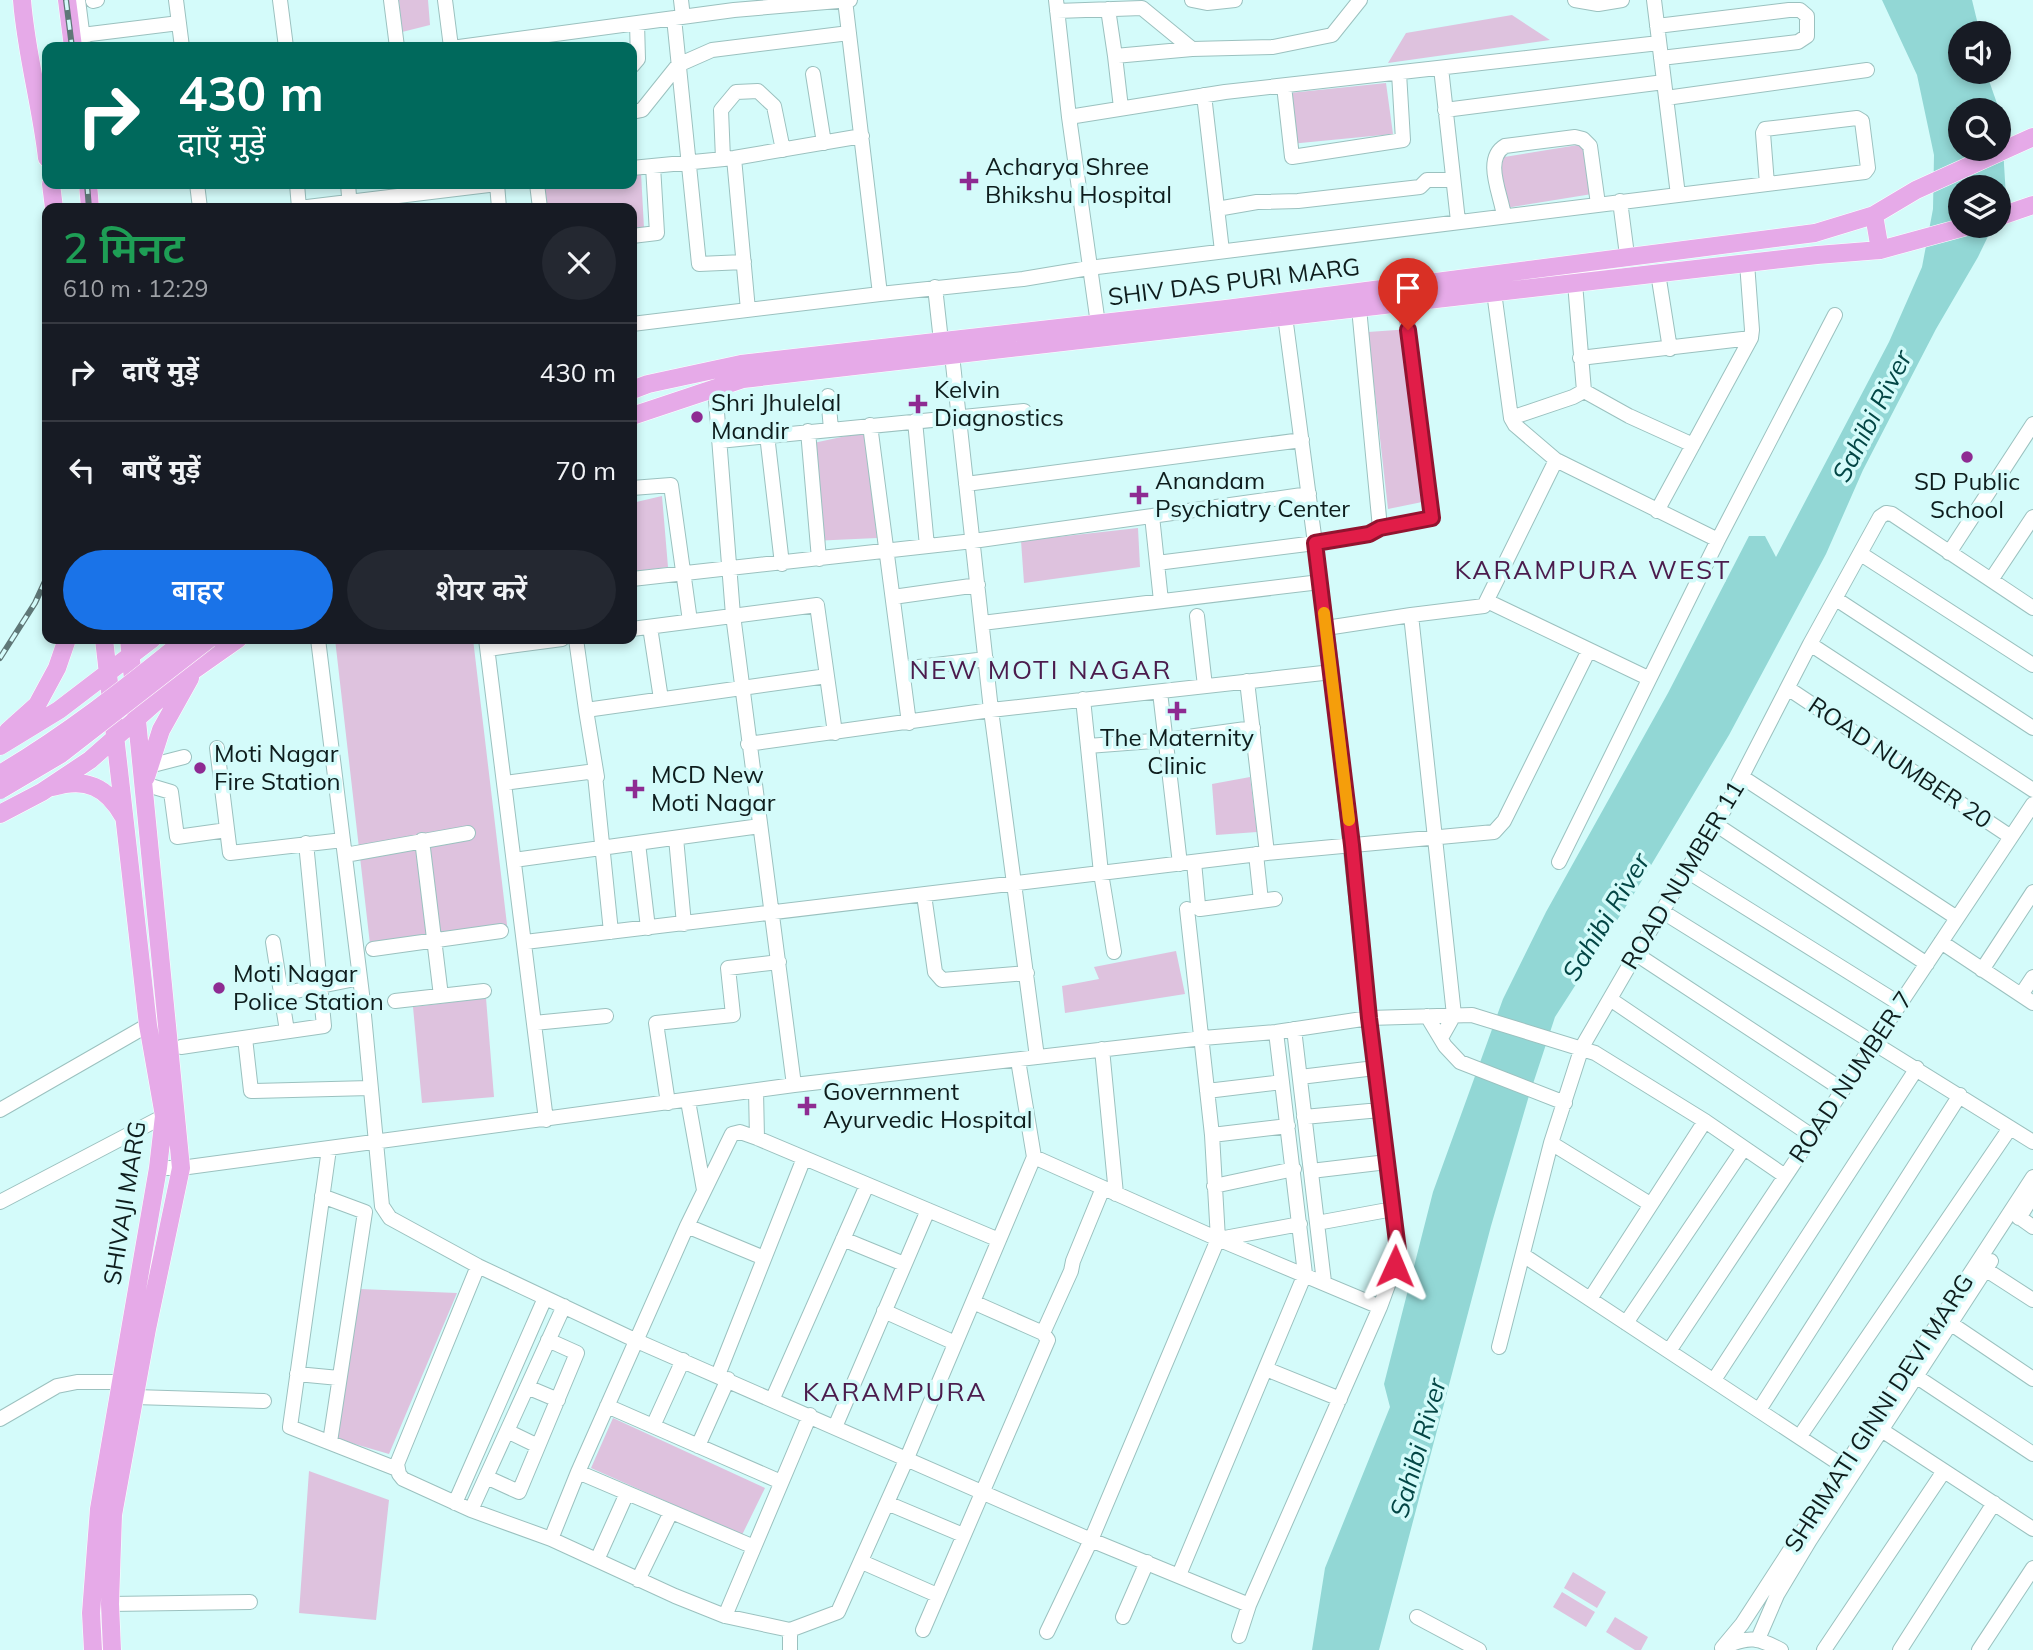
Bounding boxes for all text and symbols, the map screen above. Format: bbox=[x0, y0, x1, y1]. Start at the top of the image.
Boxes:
map controls bbox=[1948, 21, 2011, 238]
button: sound bbox=[1948, 21, 2011, 84]
text: 430 m bbox=[178, 62, 324, 123]
icon: right bbox=[63, 70, 154, 161]
button: search bbox=[1948, 98, 2011, 161]
text: दाएँ मुड़ें bbox=[178, 123, 266, 163]
place label: Acharya Shree Bhikshu Hospital bbox=[985, 151, 1172, 209]
marker: Acharya Shree Bhikshu Hospital bbox=[959, 171, 979, 191]
button: layers bbox=[1948, 175, 2011, 238]
text: 2 मिनट bbox=[63, 221, 185, 274]
button: close bbox=[542, 226, 616, 300]
street label: SHIV DAS PURI MARG bbox=[1106, 251, 1361, 311]
pin bbox=[1378, 258, 1438, 330]
icon: arrive bbox=[1389, 269, 1427, 307]
text: 610 m · 12:29 bbox=[63, 274, 208, 303]
water label: Sahibi River bbox=[1824, 343, 1919, 487]
icon: right bbox=[63, 353, 101, 391]
text: दाएँ मुड़ें bbox=[122, 354, 199, 387]
text: 430 m bbox=[540, 356, 616, 389]
place label: Kelvin Diagnostics bbox=[934, 374, 1064, 432]
place label: Shri Jhulelal Mandir bbox=[711, 387, 841, 445]
marker: Kelvin Diagnostics bbox=[908, 394, 928, 414]
marker: Shri Jhulelal Mandir bbox=[689, 409, 705, 425]
marker: SD Public School bbox=[1959, 449, 1975, 465]
icon: left bbox=[63, 451, 101, 489]
text: बाएँ मुड़ें bbox=[122, 452, 200, 485]
text: 70 m bbox=[555, 454, 616, 487]
place label: Anandam Psychiatry Center bbox=[1155, 465, 1350, 523]
place label: SD Public School bbox=[1914, 466, 2020, 524]
marker: Anandam Psychiatry Center bbox=[1129, 485, 1149, 505]
button: बाहर bbox=[63, 550, 333, 630]
button: शेयर करें bbox=[347, 550, 616, 630]
district label: KARAMPURA WEST bbox=[1455, 553, 1731, 586]
district label: NEW MOTI NAGAR bbox=[909, 653, 1173, 686]
street label: ROAD NUMBER 20 bbox=[1803, 690, 1998, 835]
marker: The Maternity Clinic bbox=[1167, 701, 1187, 721]
place label: The Maternity Clinic bbox=[1100, 722, 1254, 780]
place label: Moti Nagar Fire Station bbox=[214, 738, 341, 796]
place label: MCD New Moti Nagar bbox=[651, 759, 776, 817]
marker: Moti Nagar Fire Station bbox=[192, 760, 208, 776]
street label: ROAD NUMBER 11 bbox=[1614, 775, 1750, 974]
marker: MCD New Moti Nagar bbox=[625, 779, 645, 799]
water label: Sahibi River bbox=[1555, 846, 1657, 987]
place label: Moti Nagar Police Station bbox=[233, 958, 384, 1016]
marker: Moti Nagar Police Station bbox=[211, 980, 227, 996]
street label: ROAD NUMBER 7 bbox=[1782, 985, 1919, 1168]
place label: Government Ayurvedic Hospital bbox=[823, 1076, 1033, 1134]
marker: Government Ayurvedic Hospital bbox=[797, 1096, 817, 1116]
street label: SHIVAJI MARG bbox=[96, 1119, 152, 1287]
position arrow bbox=[1358, 1229, 1432, 1303]
street label: SHRIMATI GINNI DEVI MARG bbox=[1777, 1268, 1979, 1557]
water label: Sahibi River bbox=[1382, 1373, 1454, 1521]
district label: KARAMPURA bbox=[803, 1375, 987, 1408]

